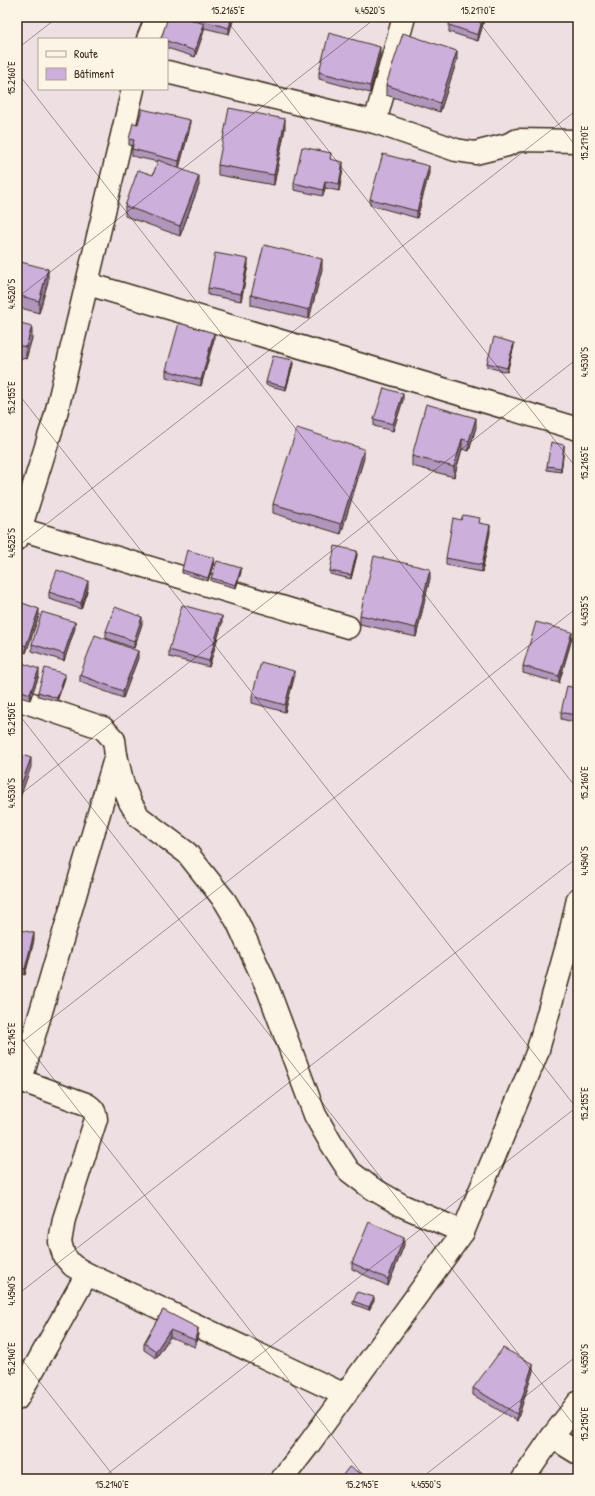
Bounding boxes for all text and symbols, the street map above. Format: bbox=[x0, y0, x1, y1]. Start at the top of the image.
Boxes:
text: 15.2165°E bbox=[211, 4, 245, 17]
text: 4.4520°S bbox=[355, 4, 385, 17]
text: 15.2170°E bbox=[461, 4, 496, 17]
legend bbox=[38, 38, 168, 90]
text: Route bbox=[74, 45, 98, 62]
text: 15.2160°E bbox=[5, 61, 18, 95]
text: Bâtiment bbox=[74, 65, 115, 82]
text: 15.2170°E bbox=[578, 125, 591, 160]
text: 4.4520°S bbox=[5, 279, 18, 309]
text: 4.4530°S bbox=[578, 347, 591, 377]
text: 15.2155°E bbox=[5, 381, 18, 415]
text: 15.2165°E bbox=[578, 446, 591, 480]
text: 4.4525°S bbox=[5, 528, 18, 558]
text: 4.4535°S bbox=[578, 596, 591, 626]
text: 15.2150°E bbox=[5, 702, 18, 736]
text: 15.2160°E bbox=[578, 766, 591, 800]
text: 4.4530°S bbox=[5, 778, 18, 808]
text: 4.4540°S bbox=[578, 846, 591, 876]
text: 15.2145°E bbox=[5, 1022, 18, 1056]
text: 15.2155°E bbox=[578, 1087, 591, 1121]
text: 4.4540°S bbox=[5, 1276, 18, 1306]
text: 15.2140°E bbox=[5, 1342, 18, 1376]
text: 4.4550°S bbox=[578, 1344, 591, 1374]
text: 15.2150°E bbox=[578, 1407, 591, 1441]
text: 15.2140°E bbox=[95, 1478, 129, 1491]
text: 15.2145°E bbox=[345, 1478, 379, 1491]
text: 4.4550°S bbox=[411, 1478, 441, 1491]

